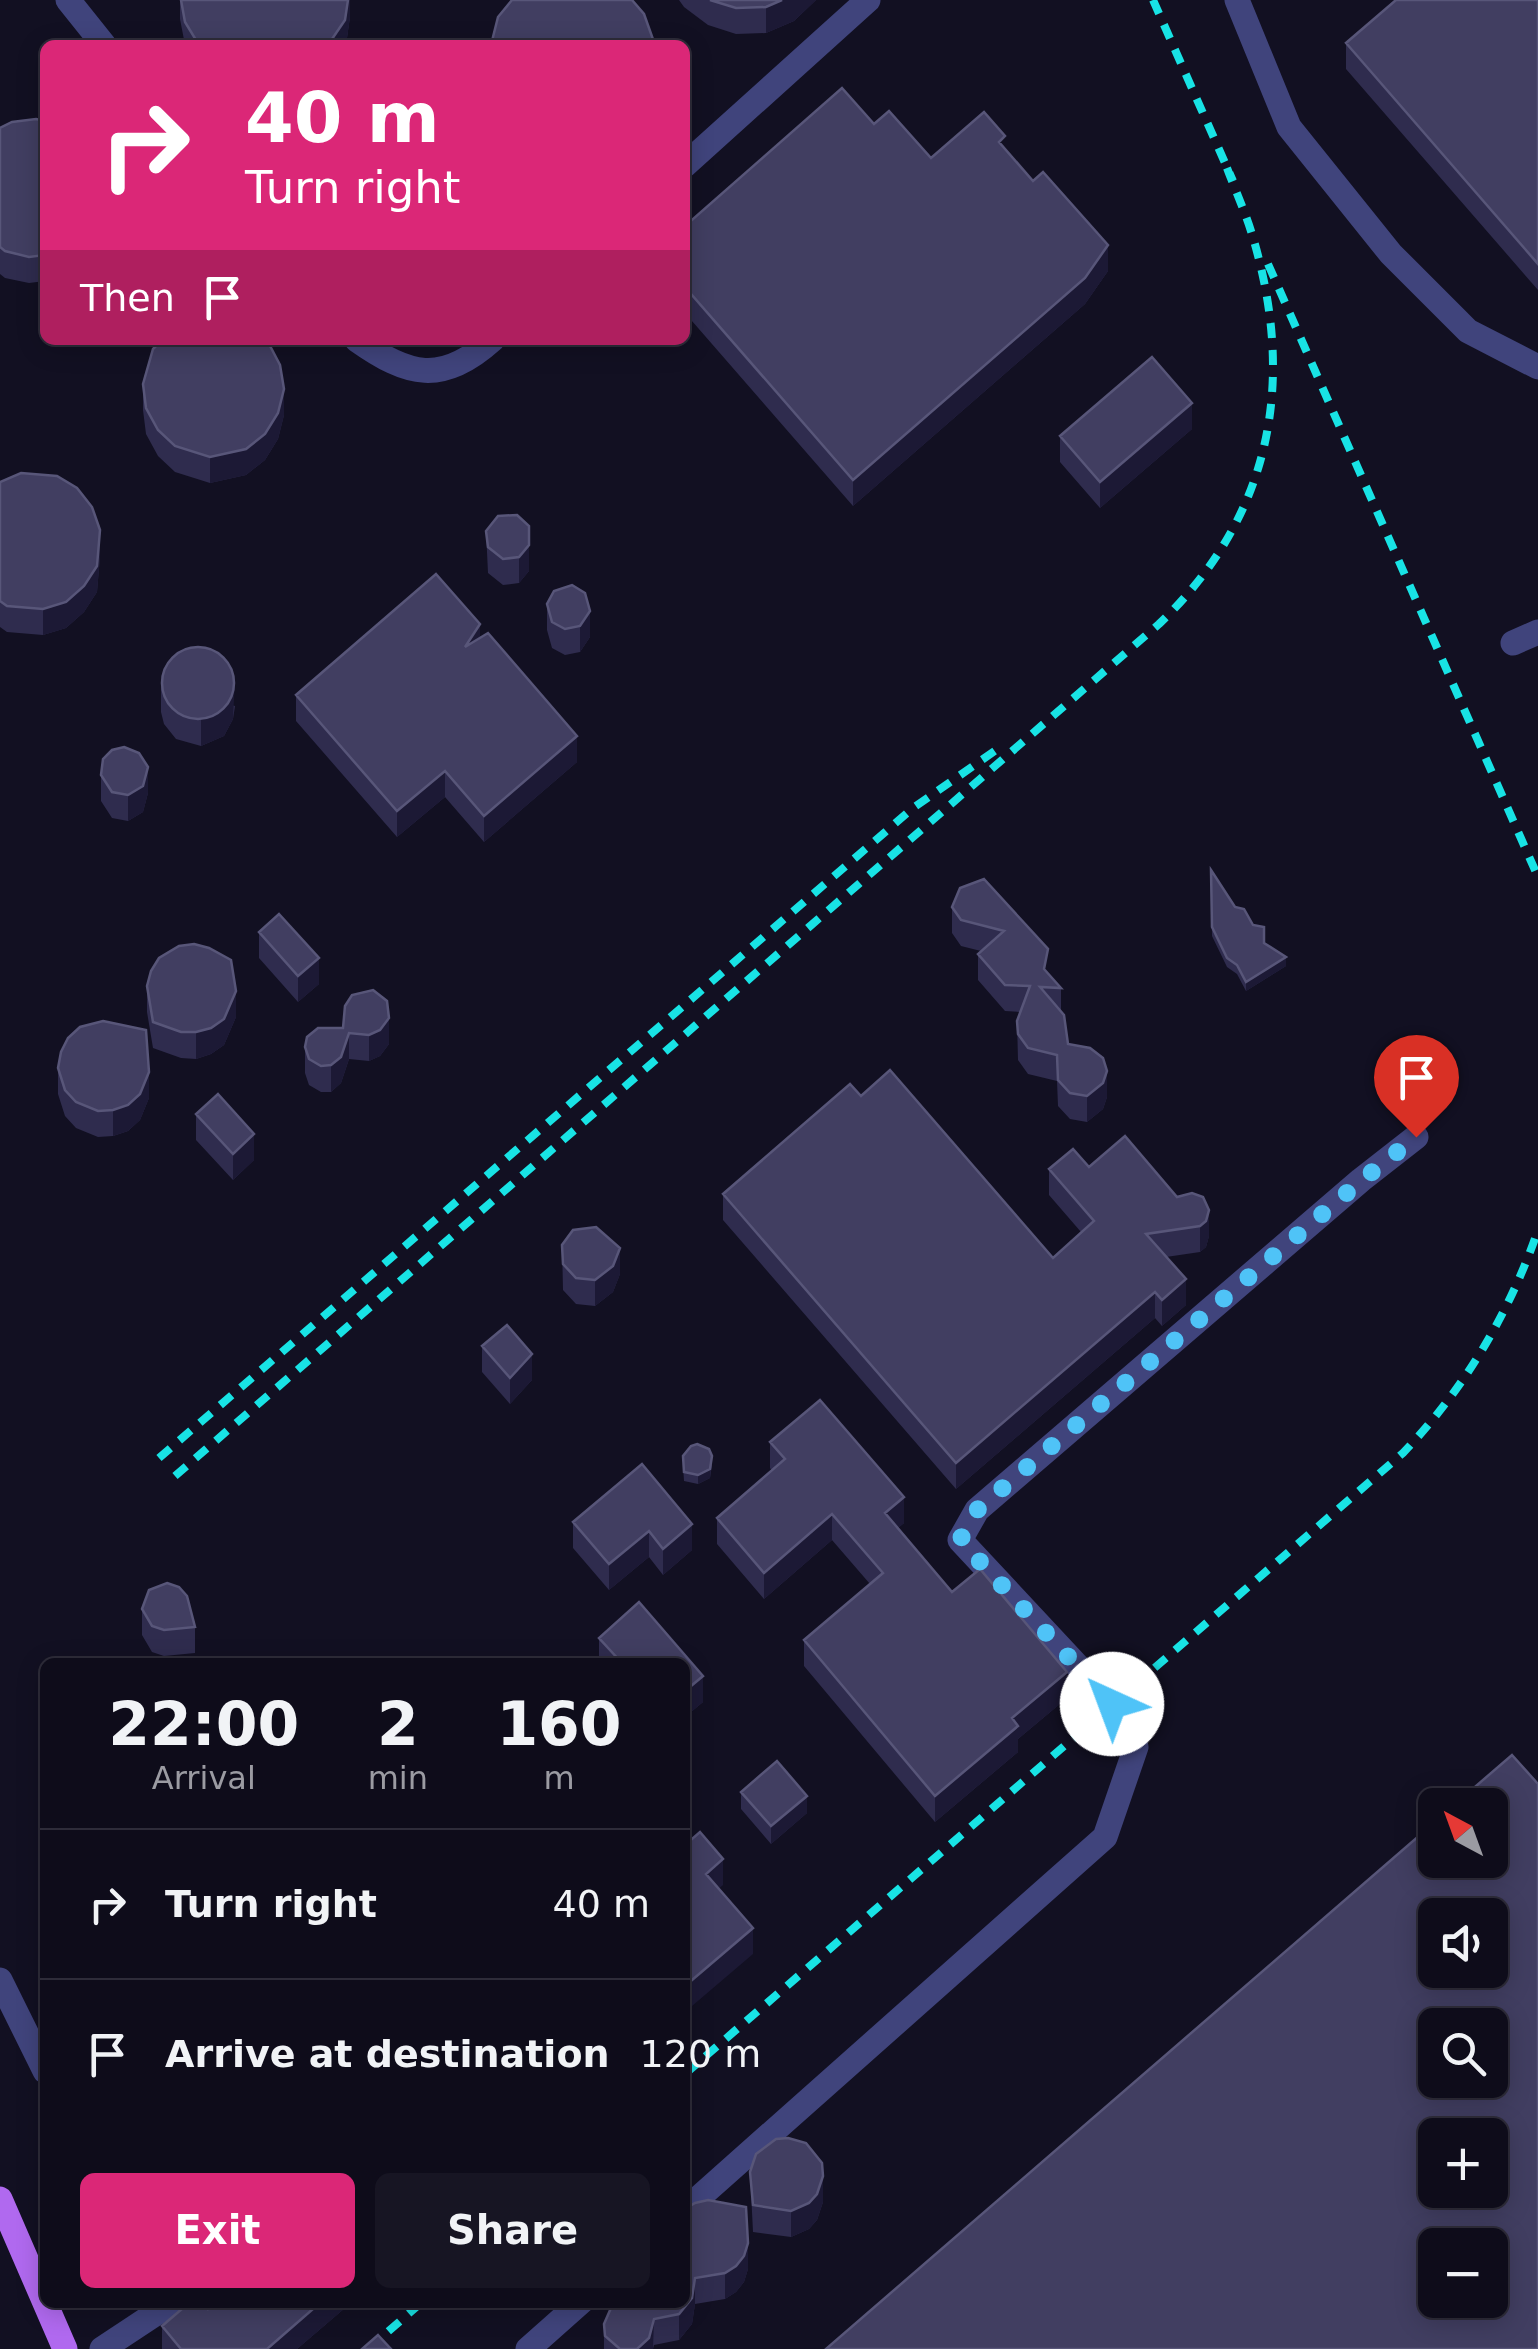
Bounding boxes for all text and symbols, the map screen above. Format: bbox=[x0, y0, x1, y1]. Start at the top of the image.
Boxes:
text: 40 m bbox=[245, 77, 440, 159]
icon: right bbox=[80, 80, 210, 210]
text: Turn right bbox=[245, 161, 460, 214]
icon: arrive bbox=[195, 270, 250, 325]
text: Then bbox=[80, 276, 175, 320]
pin bbox=[1374, 1035, 1459, 1138]
icon: arrive bbox=[1389, 1050, 1444, 1105]
position arrow bbox=[1060, 1652, 1164, 1756]
text: 22:00 bbox=[108, 1689, 299, 1759]
text: 2 bbox=[377, 1689, 419, 1759]
text: 160 bbox=[496, 1689, 622, 1759]
text: Arrival bbox=[152, 1759, 256, 1797]
text: min bbox=[368, 1759, 428, 1797]
text: m bbox=[543, 1759, 575, 1797]
north arrow bbox=[1418, 1788, 1508, 1878]
map controls bbox=[1418, 1788, 1508, 2318]
icon: right bbox=[80, 1877, 135, 1932]
text: Turn right bbox=[165, 1882, 377, 1926]
text: 40 m bbox=[553, 1882, 650, 1926]
button: sound bbox=[1418, 1898, 1508, 1988]
button: search bbox=[1418, 2008, 1508, 2098]
icon: arrive bbox=[80, 2027, 135, 2082]
text: Arrive at destination bbox=[165, 2032, 610, 2076]
text: 120 m bbox=[640, 2032, 761, 2076]
button: + bbox=[1418, 2118, 1508, 2208]
button: Exit bbox=[80, 2173, 355, 2288]
button: Share bbox=[375, 2173, 650, 2288]
button: − bbox=[1418, 2228, 1508, 2318]

